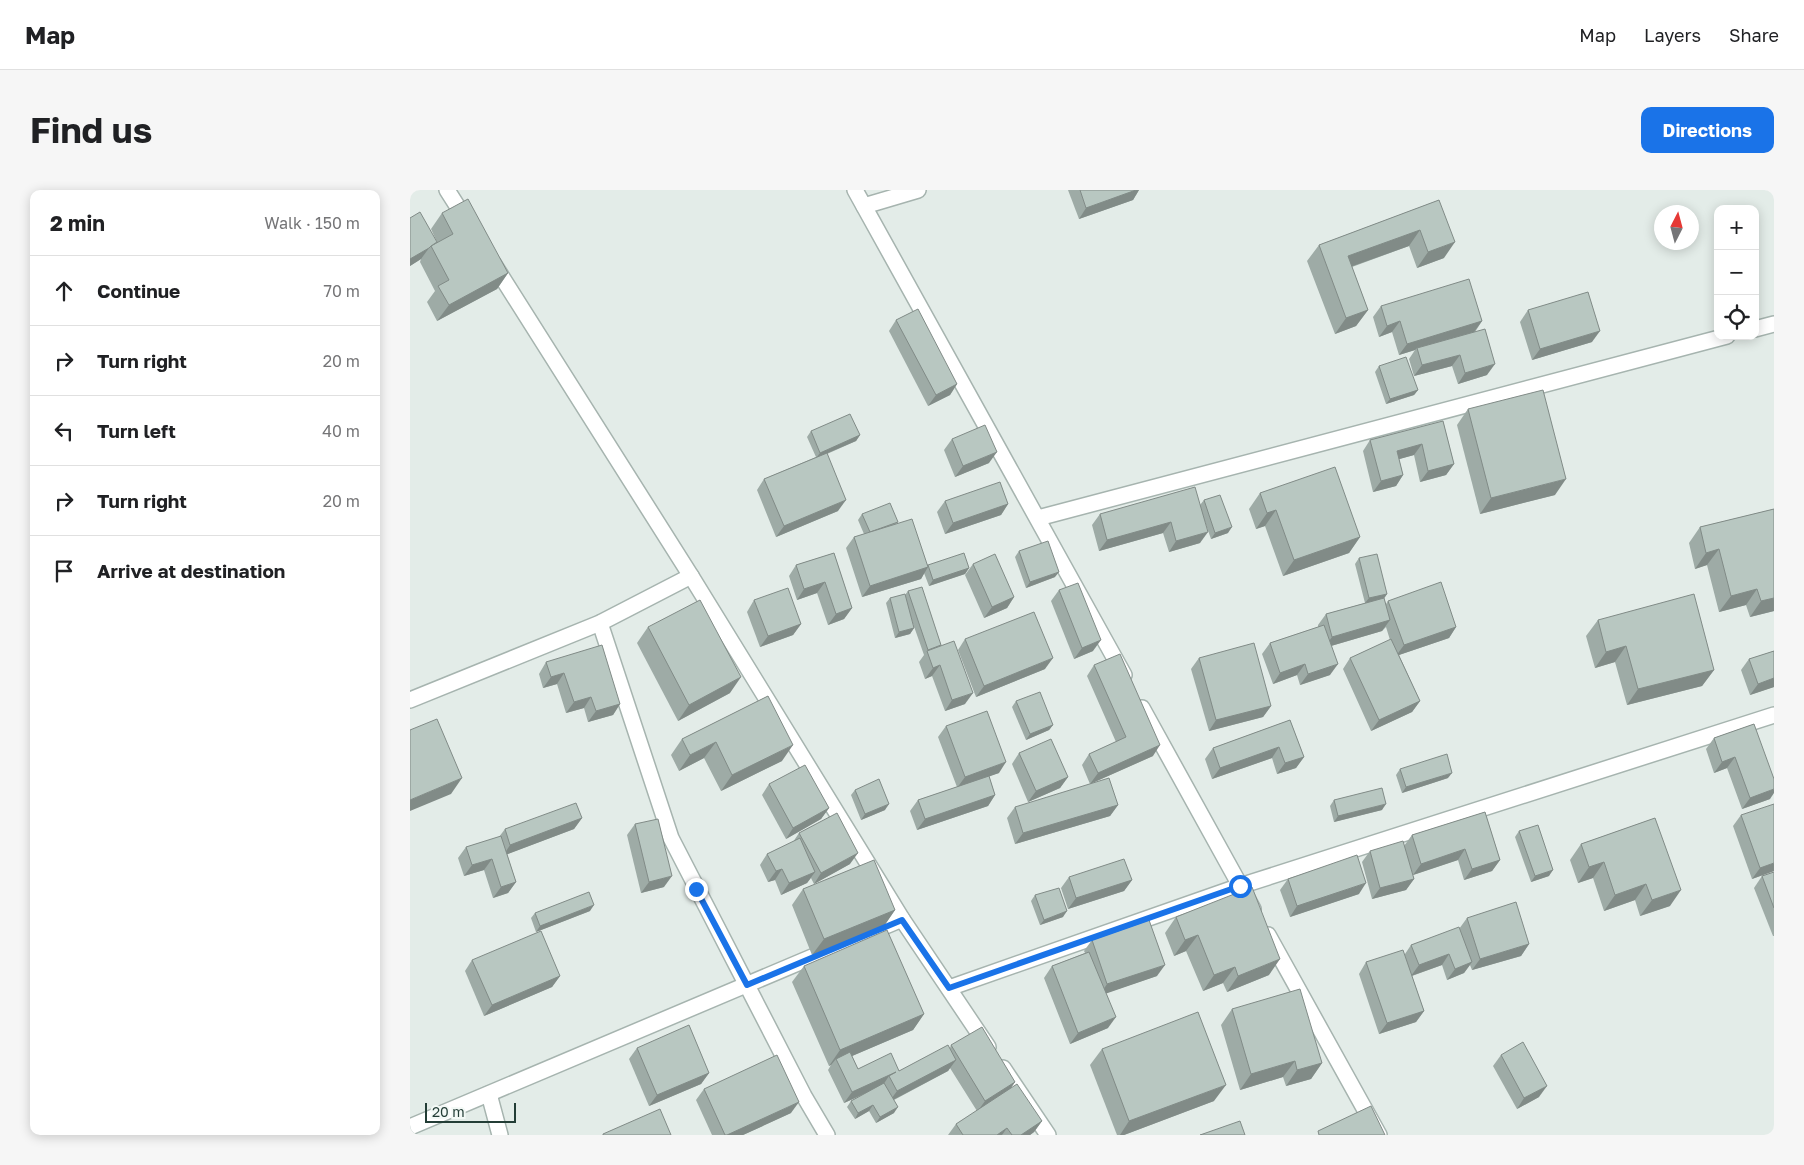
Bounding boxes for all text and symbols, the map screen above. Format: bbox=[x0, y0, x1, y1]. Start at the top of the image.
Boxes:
text: Map bbox=[25, 20, 75, 49]
text: Map bbox=[1579, 24, 1616, 46]
text: Layers bbox=[1644, 24, 1701, 46]
text: Share bbox=[1729, 24, 1779, 46]
button: Directions bbox=[1641, 107, 1774, 153]
text: Find us bbox=[30, 109, 152, 151]
north arrow bbox=[1654, 205, 1699, 250]
map controls bbox=[1714, 205, 1759, 340]
button: + bbox=[1714, 205, 1759, 250]
text: 2 min bbox=[50, 210, 105, 236]
text: Walk · 150 m bbox=[264, 213, 360, 233]
button: − bbox=[1714, 250, 1759, 295]
icon: ahead bbox=[50, 277, 78, 305]
text: Continue bbox=[97, 279, 180, 302]
text: 70 m bbox=[323, 281, 360, 301]
button: locate bbox=[1714, 295, 1759, 340]
icon: right bbox=[50, 347, 78, 375]
text: Turn right bbox=[97, 349, 187, 372]
text: 20 m bbox=[323, 351, 360, 371]
icon: left bbox=[50, 417, 78, 445]
text: Turn left bbox=[97, 419, 176, 442]
text: 40 m bbox=[322, 421, 360, 441]
icon: right bbox=[50, 487, 78, 515]
text: Turn right bbox=[97, 489, 187, 512]
text: 20 m bbox=[323, 491, 360, 511]
icon: arrive bbox=[50, 557, 78, 585]
text: Arrive at destination bbox=[97, 559, 285, 582]
route start bbox=[1229, 875, 1252, 898]
route end bbox=[685, 878, 708, 901]
scale bar bbox=[425, 1100, 516, 1123]
text: 20 m bbox=[432, 1103, 465, 1120]

